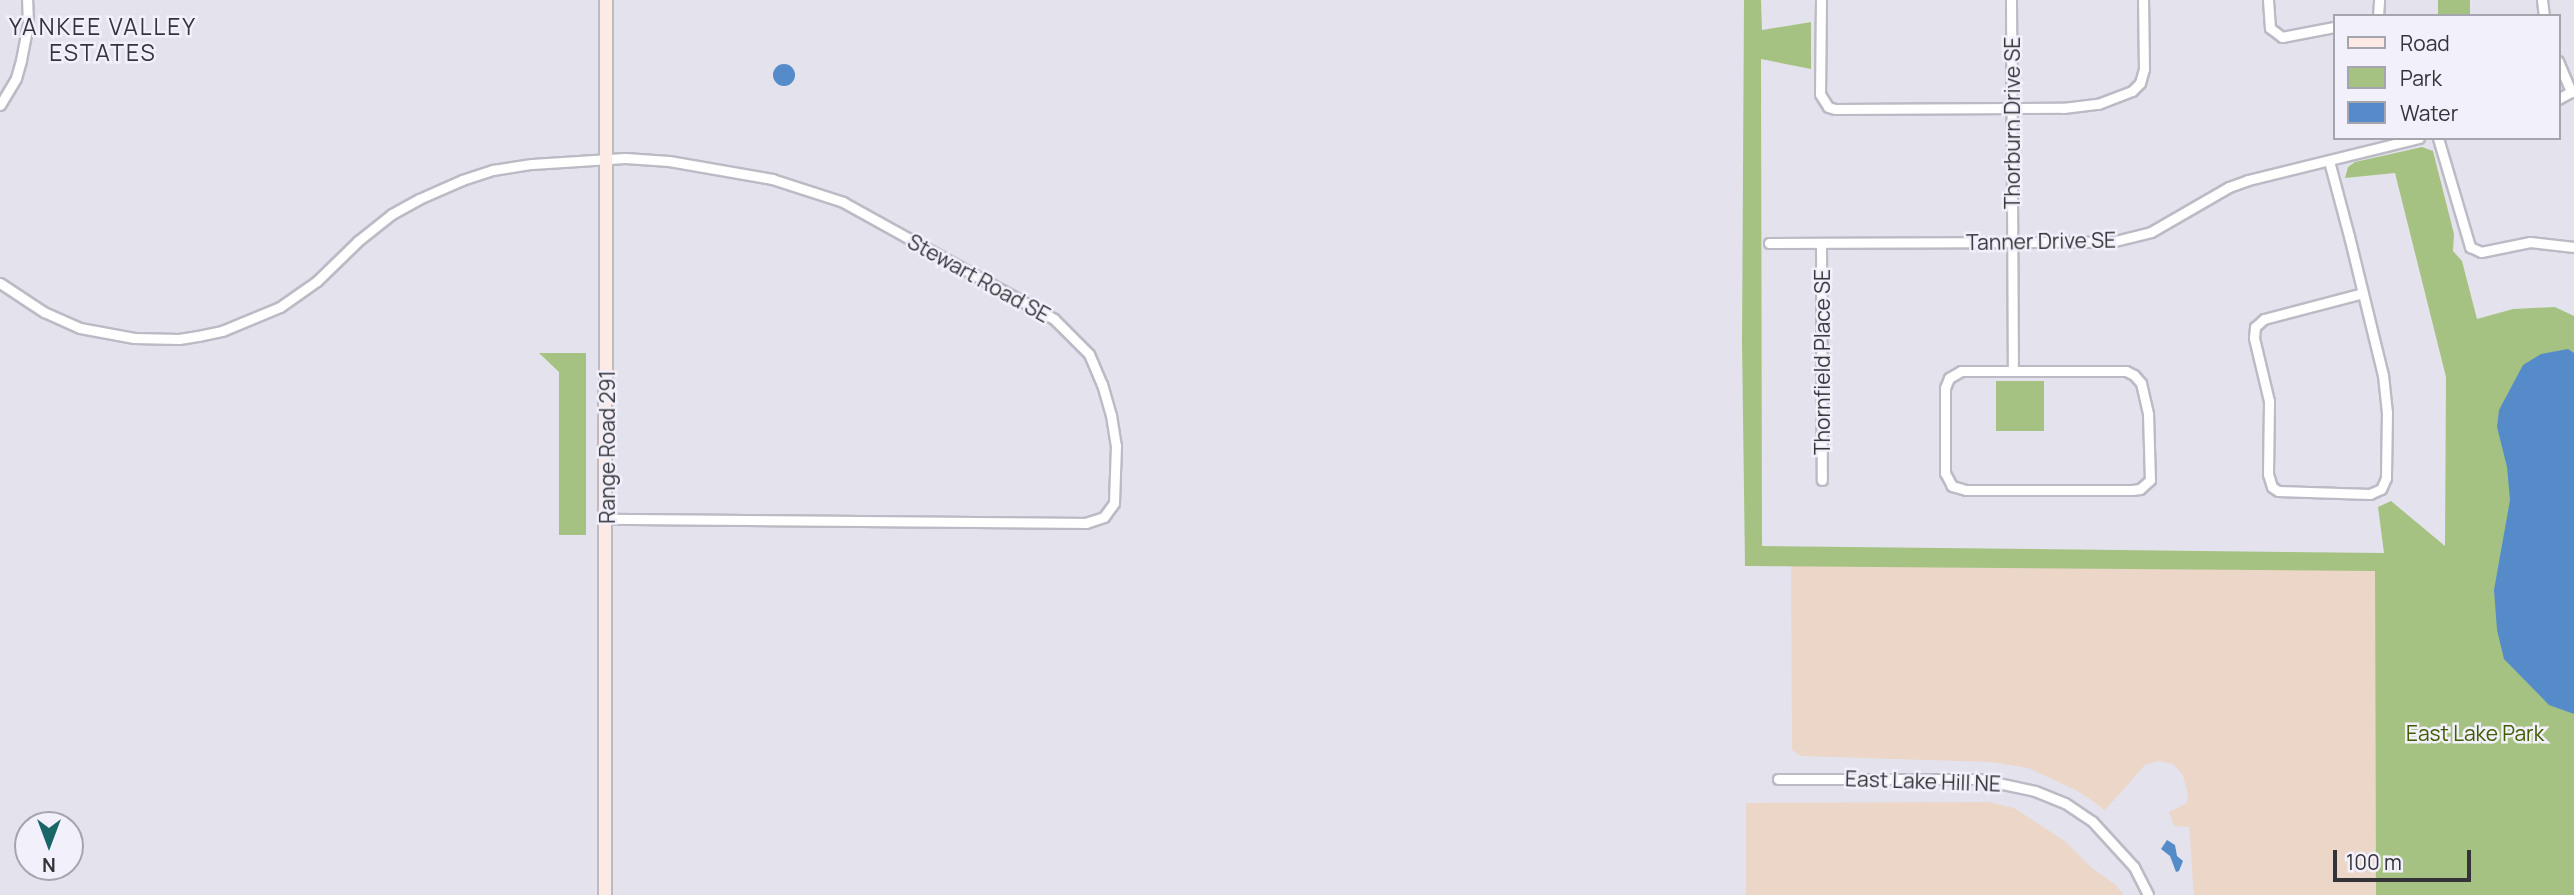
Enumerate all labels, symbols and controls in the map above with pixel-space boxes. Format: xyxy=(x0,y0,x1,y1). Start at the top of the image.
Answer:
district label: YANKEE VALLEY ESTATES xyxy=(11,12,195,66)
legend xyxy=(2332,14,2560,140)
text: Road xyxy=(2400,29,2450,57)
street label: Thorburn Drive SE xyxy=(1999,37,2025,209)
text: Park xyxy=(2400,64,2442,92)
text: Water xyxy=(2400,99,2458,127)
street label: Tanner Drive SE xyxy=(1966,227,2116,255)
street label: Stewart Road SE xyxy=(903,228,1055,328)
street label: Thornfield Place SE xyxy=(1809,269,1835,455)
street label: Range Road 291 xyxy=(594,370,620,524)
park label: East Lake Park xyxy=(2406,720,2544,746)
street label: East Lake Hill NE xyxy=(1845,766,2001,796)
north arrow xyxy=(14,811,84,881)
scale bar xyxy=(2336,836,2474,880)
text: 100 m xyxy=(2346,848,2402,876)
text: N xyxy=(42,852,56,878)

